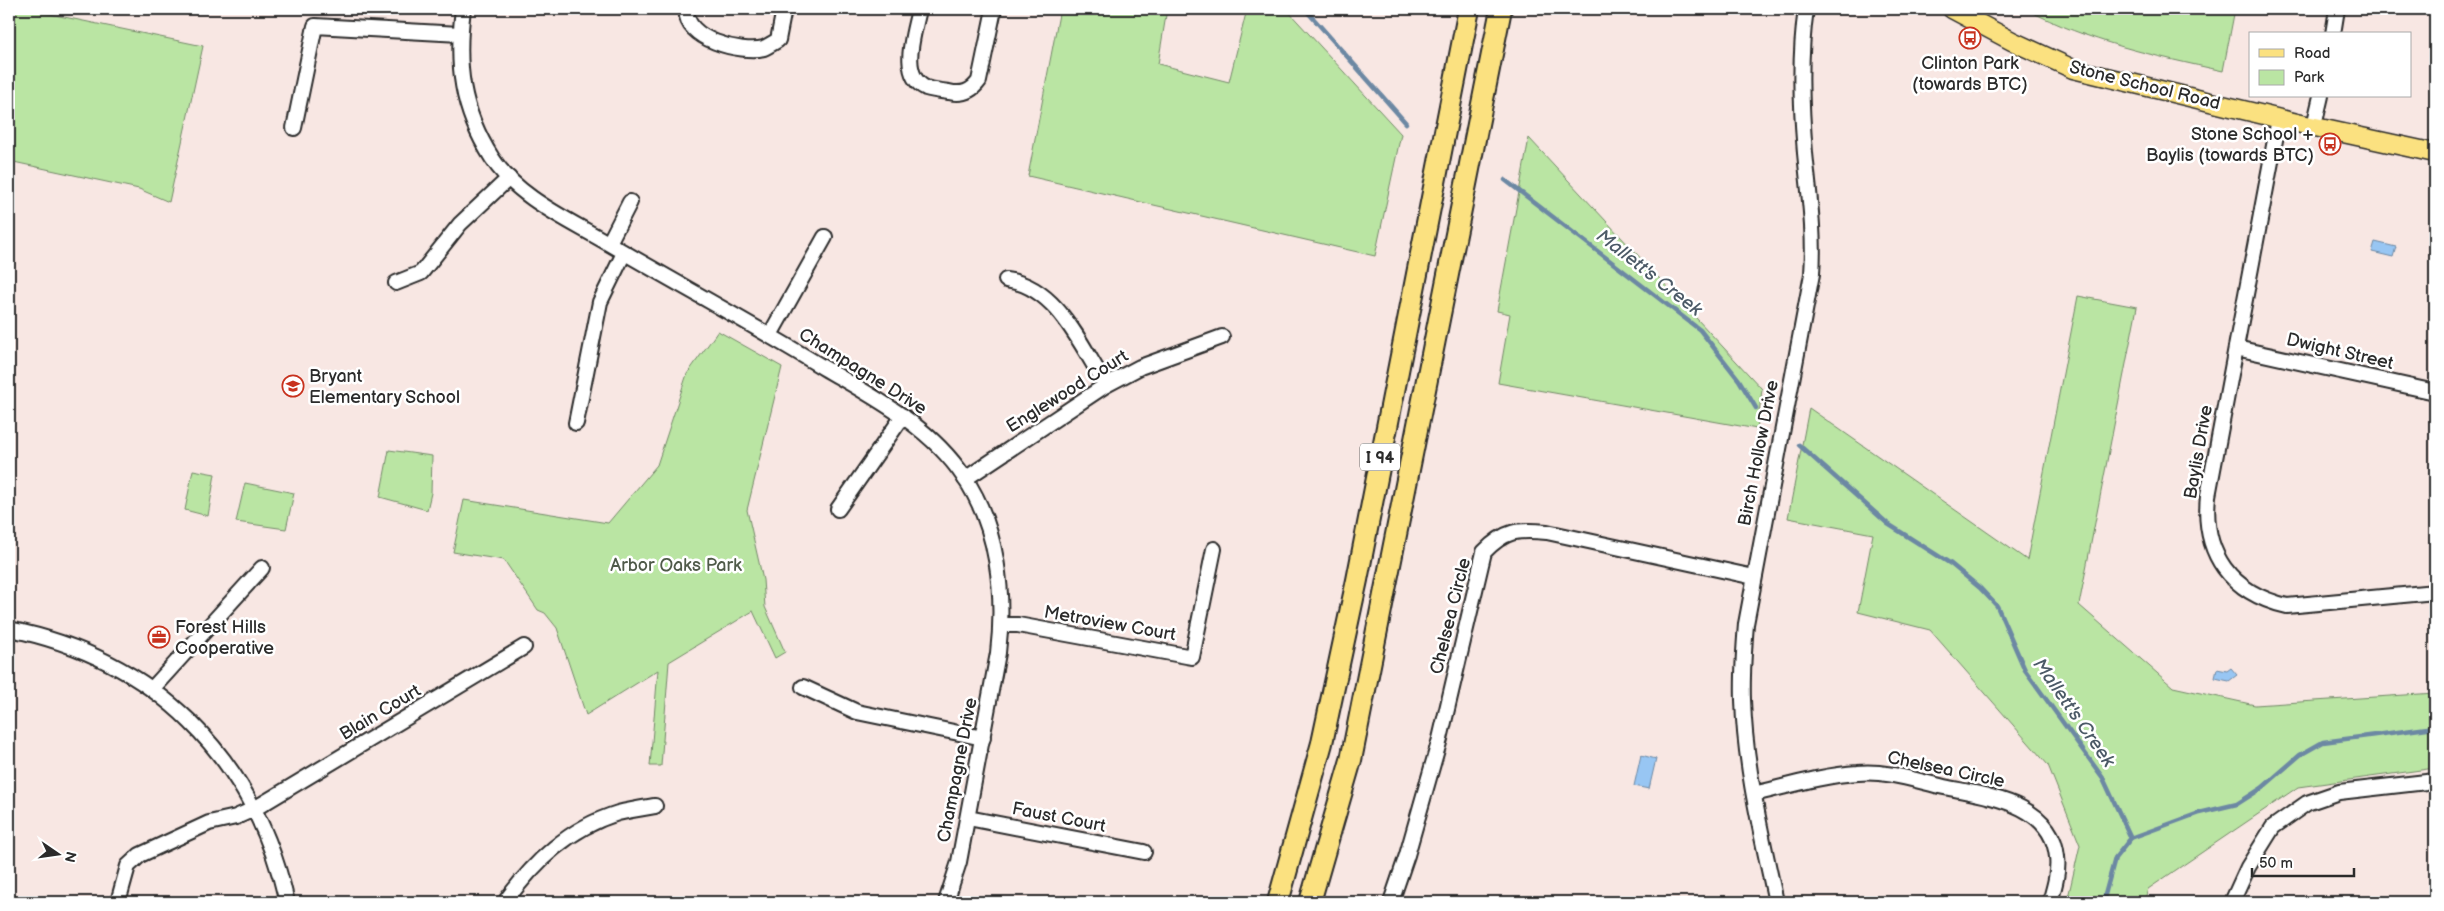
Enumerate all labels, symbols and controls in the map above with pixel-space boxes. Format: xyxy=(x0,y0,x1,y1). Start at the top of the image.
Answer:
bus stop icon: Clinton Park (towards BTC) xyxy=(1958,26,1982,50)
legend xyxy=(2249,32,2412,98)
text: Road xyxy=(2294,44,2330,63)
place label: Clinton Park (towards BTC) xyxy=(1912,53,2028,95)
street label: Stone School Road xyxy=(2067,57,2222,114)
text: Park xyxy=(2294,68,2325,87)
place label: Stone School + Baylis (towards BTC) xyxy=(2146,124,2314,166)
bus stop icon: Stone School + Baylis (towards BTC) xyxy=(2318,132,2342,156)
water label: Mallett's Creek xyxy=(1592,225,1707,322)
street label: Champagne Drive xyxy=(795,324,931,419)
street label: Dwight Street xyxy=(2284,329,2396,374)
street label: Englewood Court xyxy=(1002,345,1132,437)
place label: Bryant Elementary School xyxy=(309,366,460,408)
school or university icon: Bryant Elementary School xyxy=(281,374,305,398)
street label: Birch Hollow Drive xyxy=(1734,378,1783,528)
street label: Baylis Drive xyxy=(2180,403,2217,501)
road number: I 94 xyxy=(1360,444,1400,471)
park label: Arbor Oaks Park xyxy=(610,555,742,576)
street label: Chelsea Circle xyxy=(1426,555,1475,677)
street label: Metroview Court xyxy=(1042,602,1178,646)
place label: Forest Hills Cooperative xyxy=(175,617,274,659)
office icon: Forest Hills Cooperative xyxy=(147,625,171,649)
water label: Mallett's Creek xyxy=(2028,654,2120,772)
street label: Blain Court xyxy=(336,680,425,745)
street label: Champagne Drive xyxy=(933,696,982,844)
street label: Chelsea Circle xyxy=(1885,747,2007,792)
street label: Faust Court xyxy=(1010,798,1108,837)
north arrow xyxy=(32,828,82,878)
scale bar xyxy=(2252,846,2354,878)
text: N xyxy=(61,850,80,864)
text: 50 m xyxy=(2259,854,2293,873)

